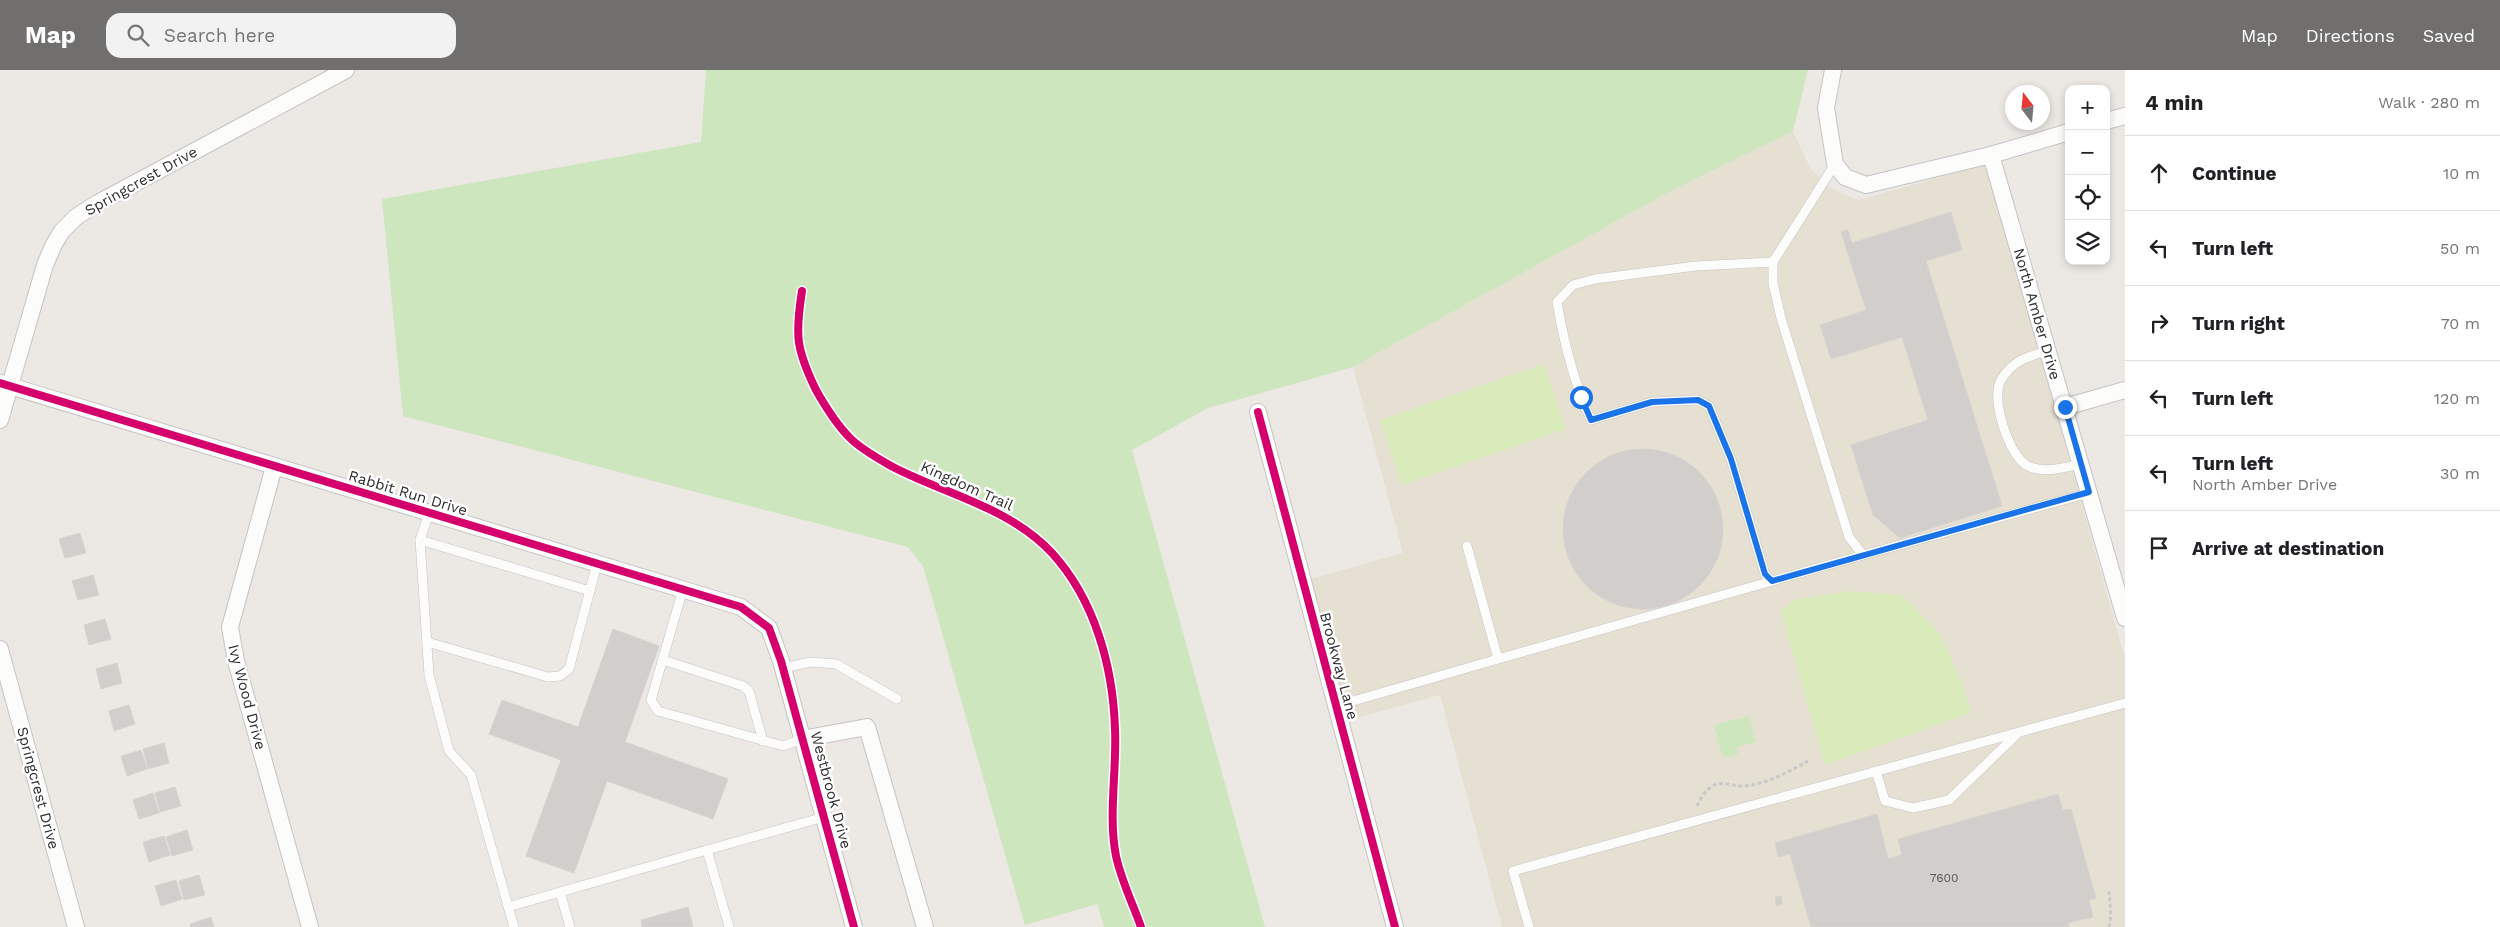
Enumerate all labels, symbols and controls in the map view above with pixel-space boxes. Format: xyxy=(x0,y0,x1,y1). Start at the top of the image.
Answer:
search box xyxy=(106,13,456,58)
text: Map xyxy=(25,21,76,49)
icon: search xyxy=(124,21,152,49)
text: Search here xyxy=(164,24,275,47)
text: Map xyxy=(2241,25,2278,46)
text: Directions xyxy=(2306,25,2395,46)
text: Saved xyxy=(2423,25,2475,46)
north arrow xyxy=(2005,85,2050,130)
map controls xyxy=(2065,85,2110,265)
button: + xyxy=(2065,85,2110,130)
text: 4 min xyxy=(2145,90,2203,115)
text: Walk · 280 m xyxy=(2378,93,2480,112)
button: − xyxy=(2065,130,2110,175)
street label: Springcrest Drive xyxy=(82,143,200,219)
icon: ahead xyxy=(2145,159,2173,187)
text: Continue xyxy=(2192,162,2276,185)
text: 10 m xyxy=(2443,164,2480,183)
button: locate xyxy=(2065,175,2110,220)
button: layers xyxy=(2065,220,2110,265)
icon: left xyxy=(2145,234,2173,262)
text: Turn left xyxy=(2192,237,2273,260)
text: 50 m xyxy=(2440,239,2480,258)
street label: North Amber Drive xyxy=(2010,246,2064,382)
icon: right xyxy=(2145,309,2173,337)
text: Turn right xyxy=(2192,312,2285,335)
text: 70 m xyxy=(2441,314,2480,333)
icon: left xyxy=(2145,384,2173,412)
route start xyxy=(1570,386,1593,409)
text: Turn left xyxy=(2192,387,2273,410)
text: 120 m xyxy=(2434,389,2480,408)
route end xyxy=(2054,396,2077,419)
text: Turn left xyxy=(2192,452,2273,475)
street label: Kingdom Trail xyxy=(918,458,1016,515)
icon: left xyxy=(2145,459,2173,487)
text: 30 m xyxy=(2440,464,2480,483)
street label: Rabbit Run Drive xyxy=(346,466,470,520)
text: North Amber Drive xyxy=(2192,475,2337,494)
icon: arrive xyxy=(2145,534,2173,562)
text: Arrive at destination xyxy=(2192,537,2384,560)
street label: Brookway Lane xyxy=(1316,610,1362,722)
street label: Ivy Wood Drive xyxy=(224,642,270,752)
street label: Springcrest Drive xyxy=(13,725,63,851)
street label: Westbrook Drive xyxy=(807,729,855,851)
house number: 7600 xyxy=(1930,871,1958,885)

